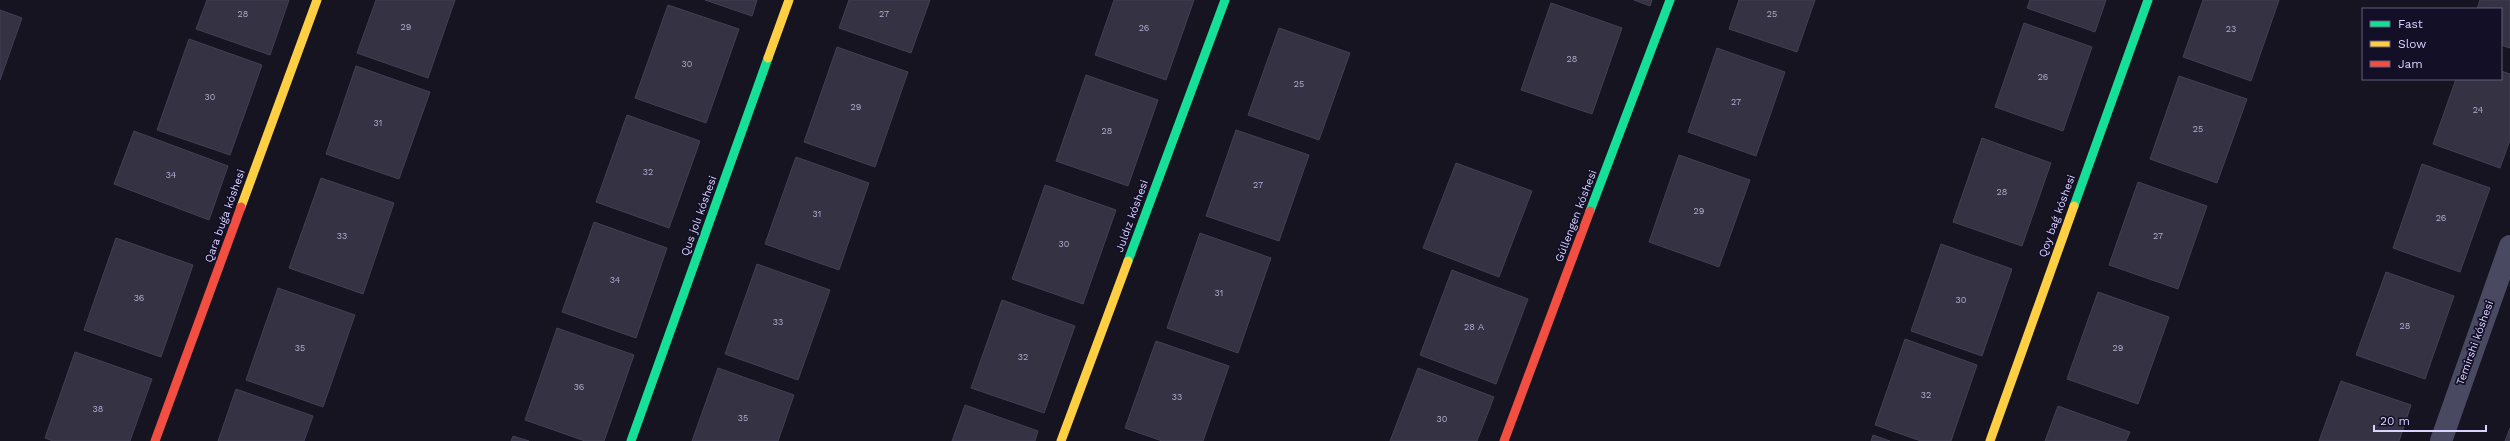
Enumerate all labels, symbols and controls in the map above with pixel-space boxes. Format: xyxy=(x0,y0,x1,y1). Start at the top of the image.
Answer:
legend xyxy=(2362,8,2502,80)
house number: 28 xyxy=(238,9,248,19)
house number: 27 xyxy=(879,9,889,19)
house number: 25 xyxy=(1767,9,1777,19)
text: Fast xyxy=(2398,17,2423,31)
house number: 29 xyxy=(401,22,411,32)
house number: 26 xyxy=(1139,23,1149,33)
house number: 23 xyxy=(2226,24,2236,34)
text: Slow xyxy=(2398,37,2426,51)
house number: 28 xyxy=(1567,54,1577,64)
text: Jam xyxy=(2398,57,2423,71)
house number: 30 xyxy=(682,59,693,69)
house number: 26 xyxy=(2038,72,2048,82)
house number: 25 xyxy=(1294,79,1304,89)
house number: 30 xyxy=(205,92,216,102)
house number: 27 xyxy=(1731,97,1741,107)
house number: 29 xyxy=(851,102,861,112)
house number: 24 xyxy=(2473,105,2484,115)
house number: 31 xyxy=(374,118,382,128)
house number: 25 xyxy=(2193,124,2203,134)
house number: 28 xyxy=(1102,126,1112,136)
house number: 32 xyxy=(643,167,653,177)
street label: Qara buǵa kóshesi xyxy=(202,168,248,264)
street label: Gúllengen kóshesi xyxy=(1552,168,1600,264)
house number: 34 xyxy=(166,170,177,180)
street label: Qoy baǵ kóshesi xyxy=(2036,173,2078,259)
street label: Qus jolı kóshesi xyxy=(678,174,720,258)
street label: Juldız kóshesi xyxy=(1113,178,1151,254)
house number: 27 xyxy=(1253,180,1263,190)
house number: 28 xyxy=(1997,187,2007,197)
house number: 29 xyxy=(1694,206,1704,216)
house number: 31 xyxy=(813,209,821,219)
house number: 26 xyxy=(2436,213,2446,223)
house number: 33 xyxy=(337,231,347,241)
house number: 27 xyxy=(2153,231,2163,241)
house number: 30 xyxy=(1059,239,1070,249)
house number: 34 xyxy=(610,275,621,285)
house number: 31 xyxy=(1215,288,1223,298)
house number: 36 xyxy=(134,293,144,303)
house number: 30 xyxy=(1956,295,1967,305)
street label: Temirshi kóshesi xyxy=(2454,299,2496,387)
house number: 33 xyxy=(773,317,783,327)
house number: 28 xyxy=(2400,321,2410,331)
house number: 28 А xyxy=(1464,322,1484,332)
house number: 35 xyxy=(295,343,305,353)
house number: 29 xyxy=(2113,343,2123,353)
house number: 32 xyxy=(1018,352,1028,362)
house number: 36 xyxy=(574,382,584,392)
house number: 32 xyxy=(1921,390,1931,400)
house number: 33 xyxy=(1172,392,1182,402)
house number: 38 xyxy=(93,404,103,414)
scale bar xyxy=(2374,407,2486,433)
house number: 35 xyxy=(738,413,748,423)
house number: 30 xyxy=(1437,414,1448,424)
text: 20 m xyxy=(2380,414,2410,428)

